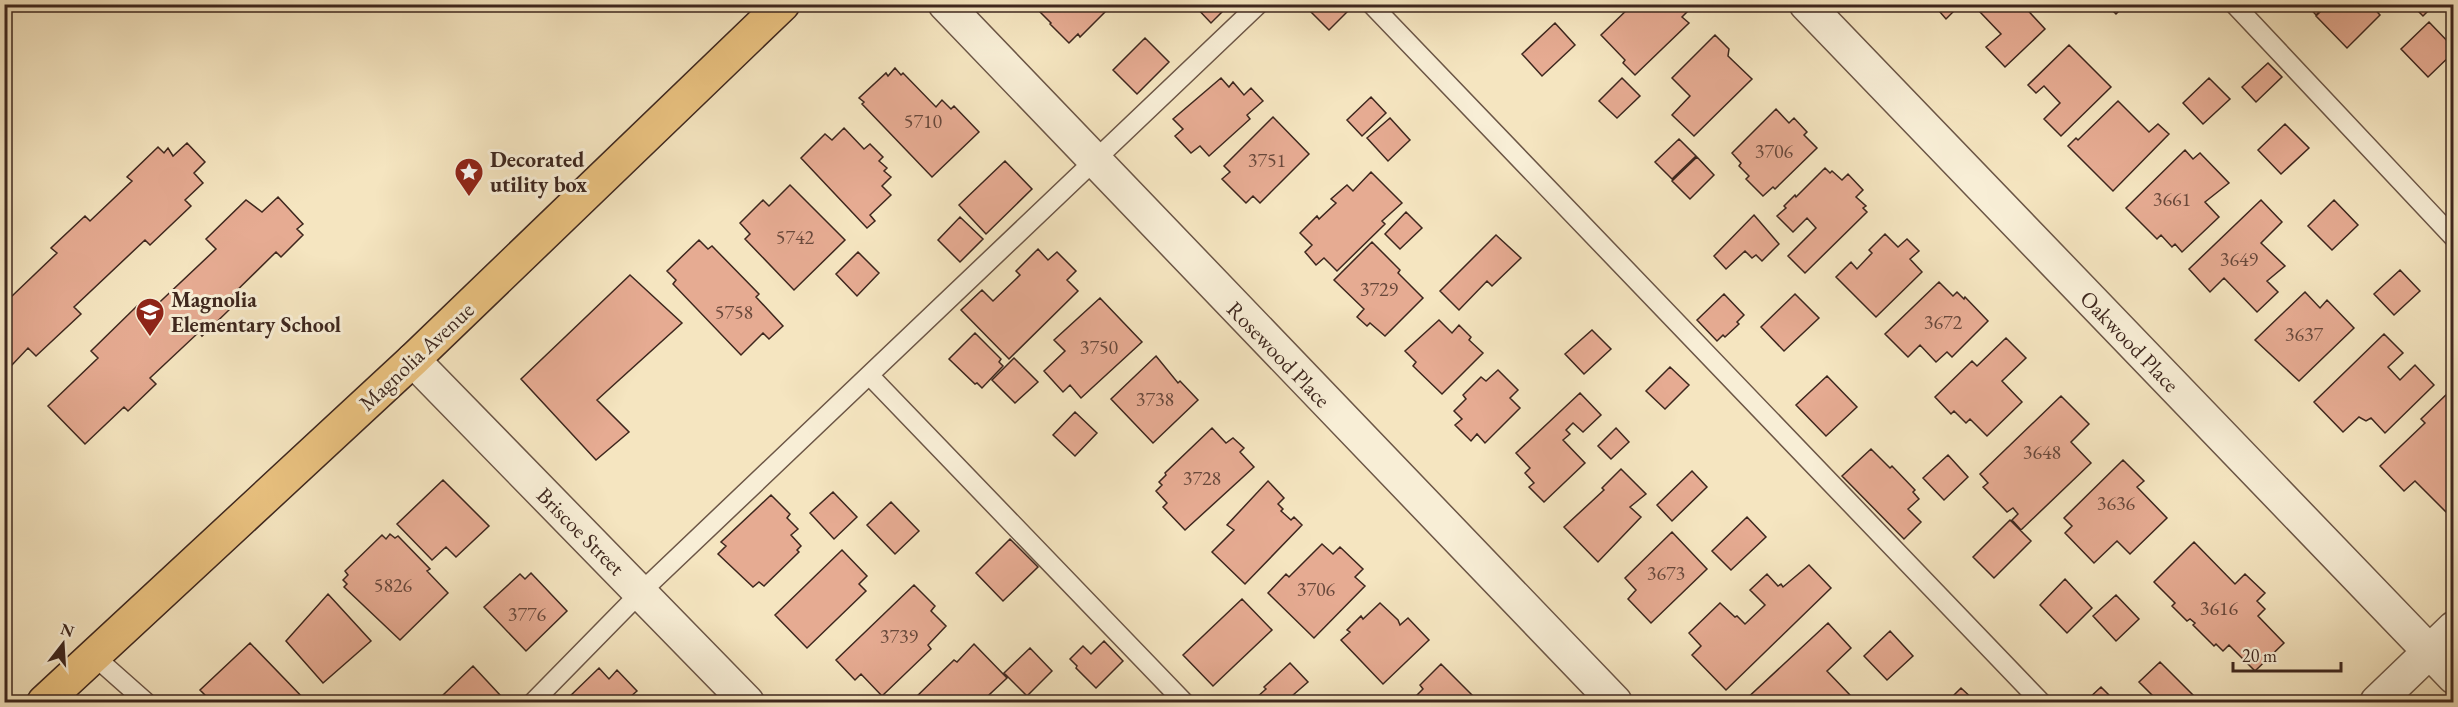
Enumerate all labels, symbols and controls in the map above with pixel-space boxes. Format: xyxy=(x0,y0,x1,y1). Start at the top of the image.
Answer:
house number: 5710 xyxy=(904,108,943,134)
house number: 3706 xyxy=(1755,138,1794,164)
place label: Decorated utility box xyxy=(490,145,587,199)
house number: 3751 xyxy=(1248,147,1286,173)
place icon: Decorated utility box xyxy=(453,156,485,198)
house number: 3661 xyxy=(2153,186,2191,212)
house number: 5742 xyxy=(776,224,815,250)
house number: 3649 xyxy=(2220,246,2259,272)
house number: 3729 xyxy=(1360,276,1399,302)
street label: Oakwood Place xyxy=(2074,284,2186,399)
place label: Magnolia Elementary School xyxy=(171,285,341,339)
street label: Magnolia Avenue xyxy=(353,295,480,417)
street label: Rosewood Place xyxy=(1220,295,1337,414)
school or university icon: Magnolia Elementary School xyxy=(134,296,166,338)
house number: 5758 xyxy=(715,299,753,325)
house number: 3672 xyxy=(1924,309,1963,335)
house number: 3637 xyxy=(2285,321,2324,347)
house number: 3750 xyxy=(1080,334,1119,360)
house number: 3738 xyxy=(1136,386,1174,412)
house number: 3648 xyxy=(2023,439,2061,465)
house number: 3728 xyxy=(1183,465,1221,491)
street label: Briscoe Street xyxy=(530,481,631,582)
house number: 3636 xyxy=(2097,490,2136,516)
house number: 3673 xyxy=(1647,560,1685,586)
house number: 5826 xyxy=(374,572,413,598)
house number: 3706 xyxy=(1297,576,1336,602)
house number: 3616 xyxy=(2200,595,2239,621)
house number: 3776 xyxy=(508,601,547,627)
north arrow xyxy=(33,614,93,674)
text: N xyxy=(58,618,77,642)
house number: 3739 xyxy=(880,623,919,649)
scale bar xyxy=(2233,635,2341,673)
text: 20 m xyxy=(2242,644,2277,667)

